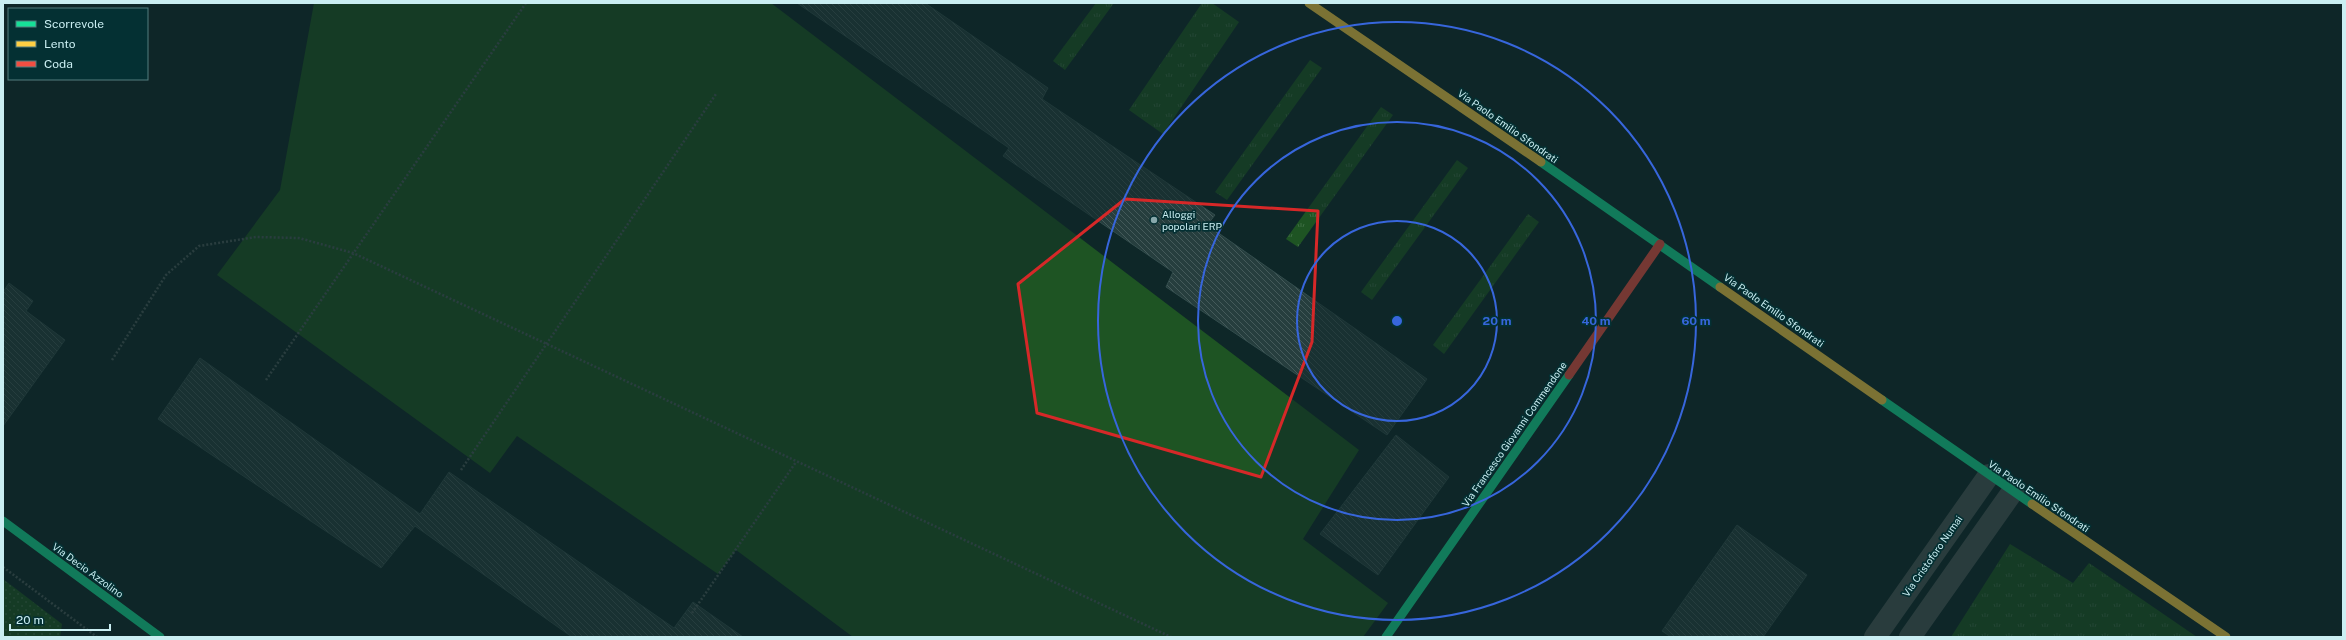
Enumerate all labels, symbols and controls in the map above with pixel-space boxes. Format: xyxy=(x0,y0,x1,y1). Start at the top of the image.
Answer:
legend xyxy=(8,8,148,80)
text: Scorrevole xyxy=(44,17,104,31)
text: Lento xyxy=(44,37,76,51)
text: Coda xyxy=(44,57,73,71)
street label: Via Paolo Emilio Sfondrati xyxy=(1456,87,1560,165)
place label: Alloggi popolari ERP xyxy=(1162,208,1223,232)
marker: Alloggi popolari ERP xyxy=(1149,215,1159,225)
street label: Via Paolo Emilio Sfondrati xyxy=(1722,271,1826,349)
centre of rings xyxy=(1390,314,1404,328)
text: 20 m xyxy=(1483,314,1512,328)
text: 40 m xyxy=(1581,314,1611,328)
text: 60 m xyxy=(1681,314,1711,328)
street label: Via Francesco Giovanni Commendone xyxy=(1459,359,1569,509)
street label: Via Paolo Emilio Sfondrati xyxy=(1986,458,2092,534)
street label: Via Cristoforo Numai xyxy=(1900,513,1964,599)
street label: Via Decio Azzolino xyxy=(50,540,126,600)
scale bar xyxy=(10,606,110,632)
text: 20 m xyxy=(16,613,44,627)

